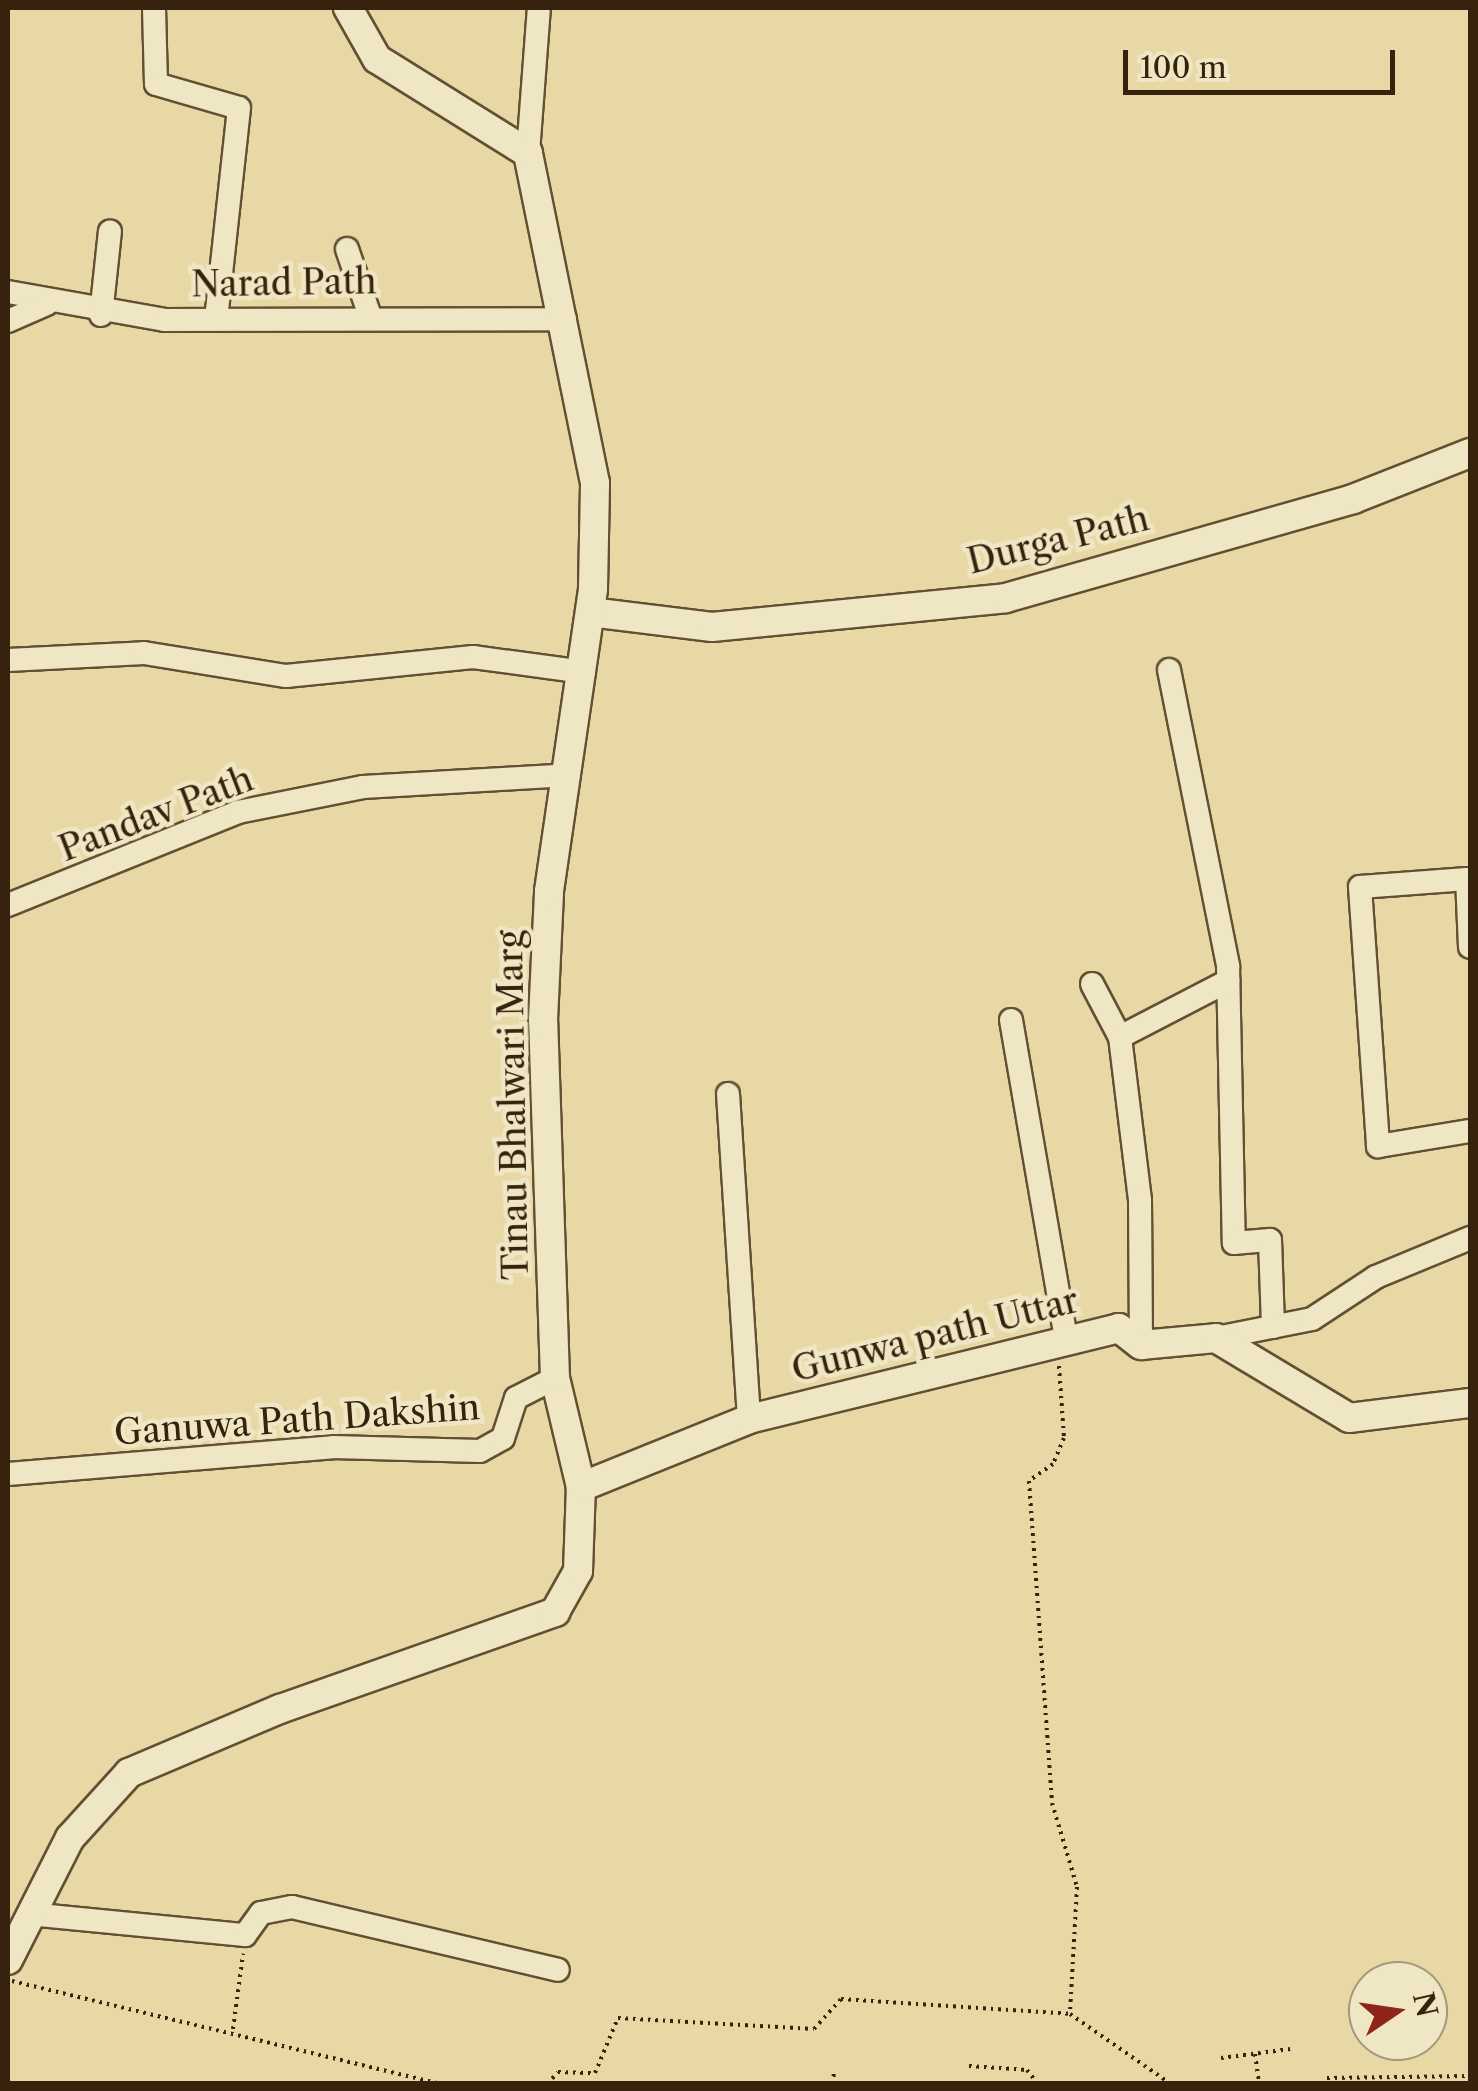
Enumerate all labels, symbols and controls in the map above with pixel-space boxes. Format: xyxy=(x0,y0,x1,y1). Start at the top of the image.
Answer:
scale bar xyxy=(1128,30,1400,92)
text: 100 m xyxy=(1140,49,1227,86)
street label: Narad Path xyxy=(191,260,377,306)
street label: Durga Path xyxy=(963,497,1153,583)
street label: Pandav Path xyxy=(53,758,259,870)
street label: Tinau Bhalwari Marg xyxy=(489,930,537,1280)
street label: Gunwa path Uttar xyxy=(787,1279,1083,1391)
street label: Ganuwa Path Dakshin xyxy=(113,1386,481,1454)
north arrow xyxy=(1348,1961,1448,2061)
text: N xyxy=(1406,1989,1445,2020)

